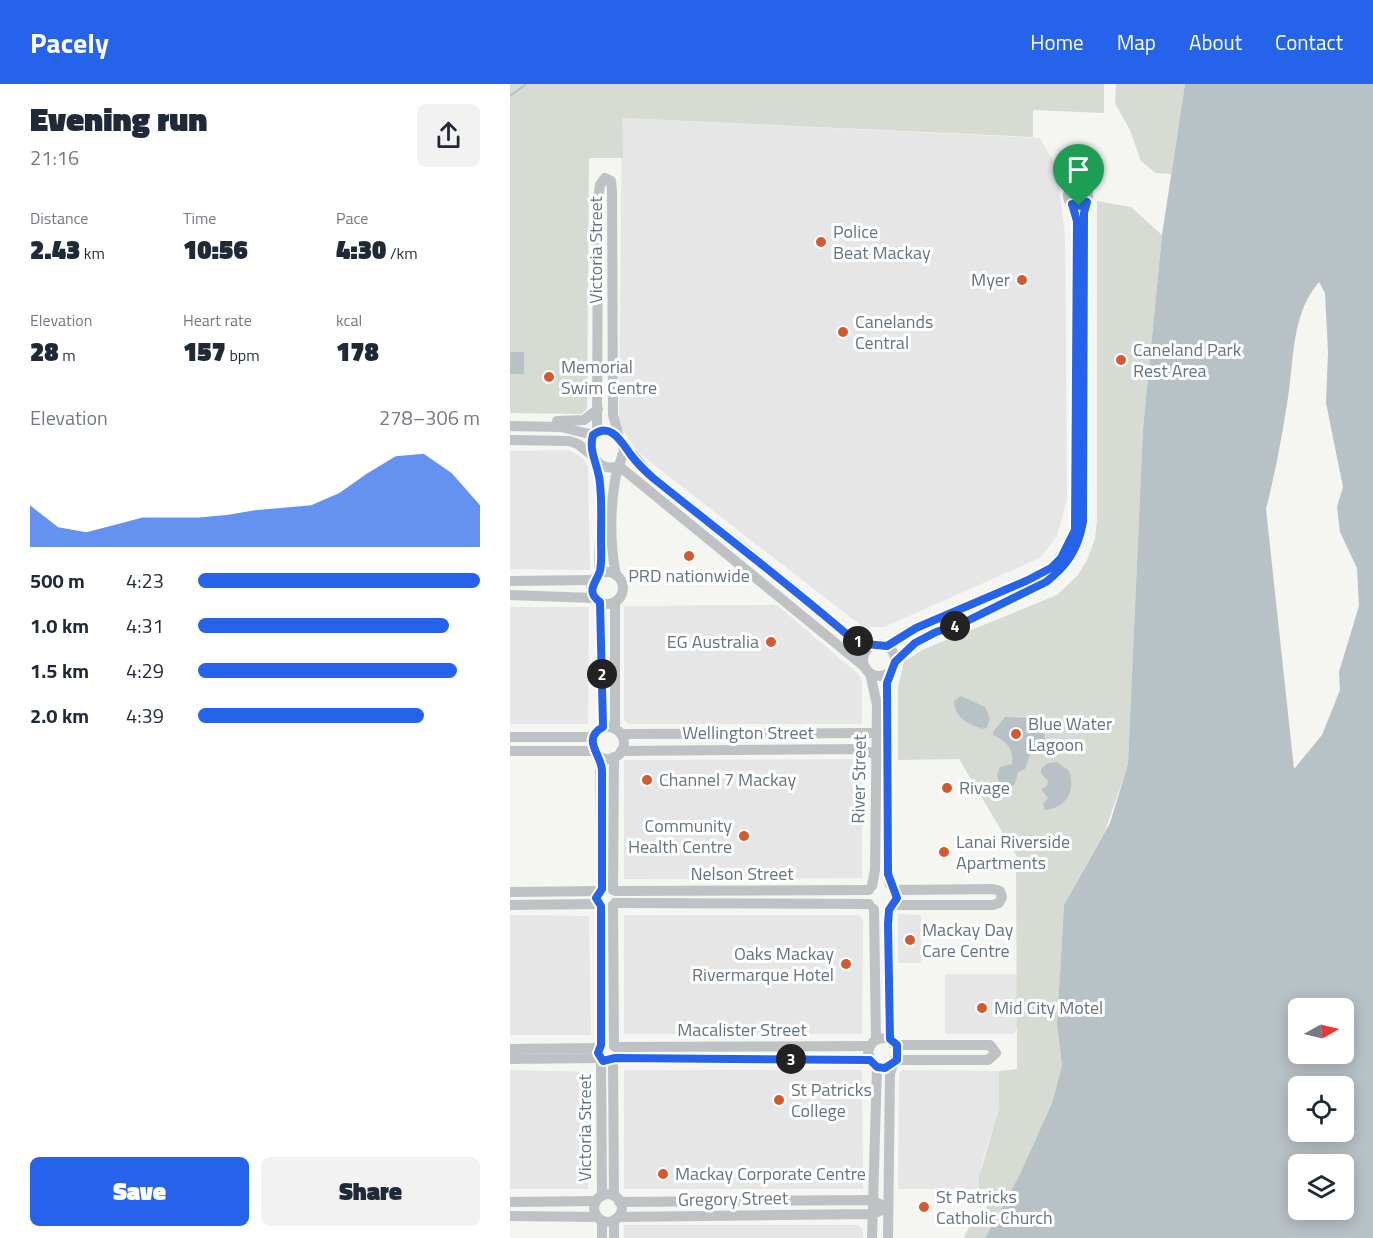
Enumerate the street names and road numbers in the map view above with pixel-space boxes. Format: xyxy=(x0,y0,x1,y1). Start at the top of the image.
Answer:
street label: Victoria Street xyxy=(582,195,609,304)
street label: Wellington Street xyxy=(682,719,815,746)
street label: River Street xyxy=(844,733,873,824)
street label: Nelson Street xyxy=(690,860,794,887)
street label: Macalister Street xyxy=(677,1016,807,1043)
street label: Victoria Street xyxy=(571,1073,598,1182)
street label: Gregory Street xyxy=(678,1184,789,1213)

